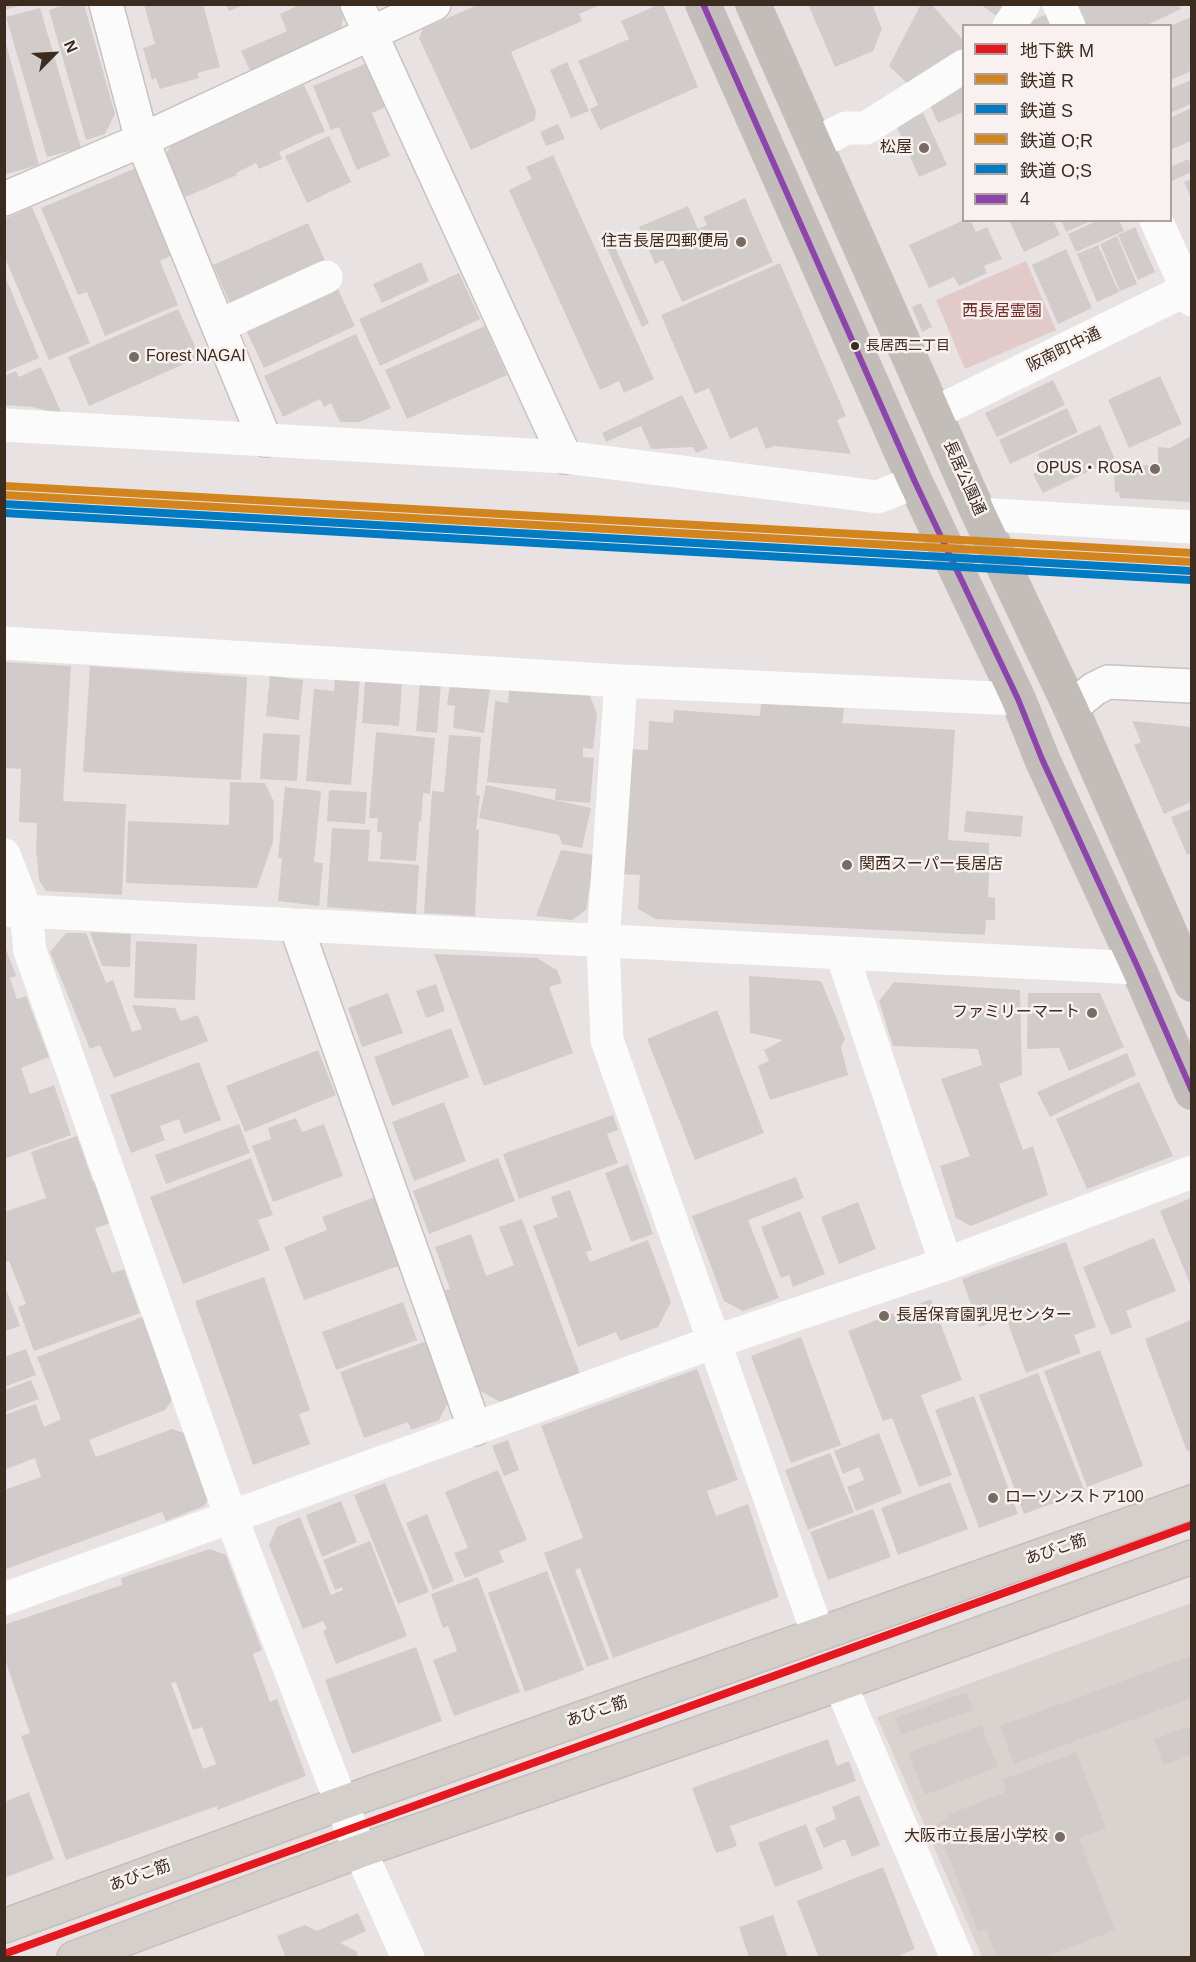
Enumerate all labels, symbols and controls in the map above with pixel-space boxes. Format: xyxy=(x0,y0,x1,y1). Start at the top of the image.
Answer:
north arrow xyxy=(24,24,84,84)
legend xyxy=(962,24,1172,222)
text: N xyxy=(61,38,81,55)
text: 地下鉄 M xyxy=(1020,41,1094,61)
text: 鉄道 R xyxy=(1020,71,1074,91)
text: 鉄道 S xyxy=(1020,101,1073,121)
text: 鉄道 O;R xyxy=(1020,131,1093,151)
place label: 松屋 xyxy=(880,138,912,158)
marker: 松屋 xyxy=(917,141,931,155)
text: 鉄道 O;S xyxy=(1020,161,1092,181)
text: 4 xyxy=(1020,189,1030,209)
place label: 住吉長居四郵便局 xyxy=(601,232,729,252)
marker: 住吉長居四郵便局 xyxy=(734,235,748,249)
park label: 西長居霊園 xyxy=(962,302,1042,322)
street label: 阪南町中通 xyxy=(1024,324,1104,376)
place label: 長居西二丁目 xyxy=(866,338,950,354)
marker: 長居西二丁目 xyxy=(849,340,861,352)
place label: Forest NAGAI xyxy=(146,347,246,367)
marker: Forest NAGAI xyxy=(127,350,141,364)
street label: 長居公園通 xyxy=(939,438,989,518)
place label: OPUS・ROSA xyxy=(1036,459,1143,479)
marker: OPUS・ROSA xyxy=(1148,462,1162,476)
place label: 関西スーパー長居店 xyxy=(859,855,1003,875)
marker: 関西スーパー長居店 xyxy=(840,858,854,872)
place label: ファミリーマート xyxy=(952,1003,1080,1023)
marker: ファミリーマート xyxy=(1085,1006,1099,1020)
place label: 長居保育園乳児センター xyxy=(896,1306,1072,1326)
marker: 長居保育園乳児センター xyxy=(877,1309,891,1323)
place label: ローソンストア100 xyxy=(1005,1488,1144,1508)
marker: ローソンストア100 xyxy=(986,1491,1000,1505)
street label: あびこ筋 xyxy=(1023,1531,1089,1569)
street label: あびこ筋 xyxy=(564,1693,630,1731)
place label: 大阪市立長居小学校 xyxy=(904,1827,1048,1847)
marker: 大阪市立長居小学校 xyxy=(1053,1830,1067,1844)
street label: あびこ筋 xyxy=(107,1856,173,1896)

